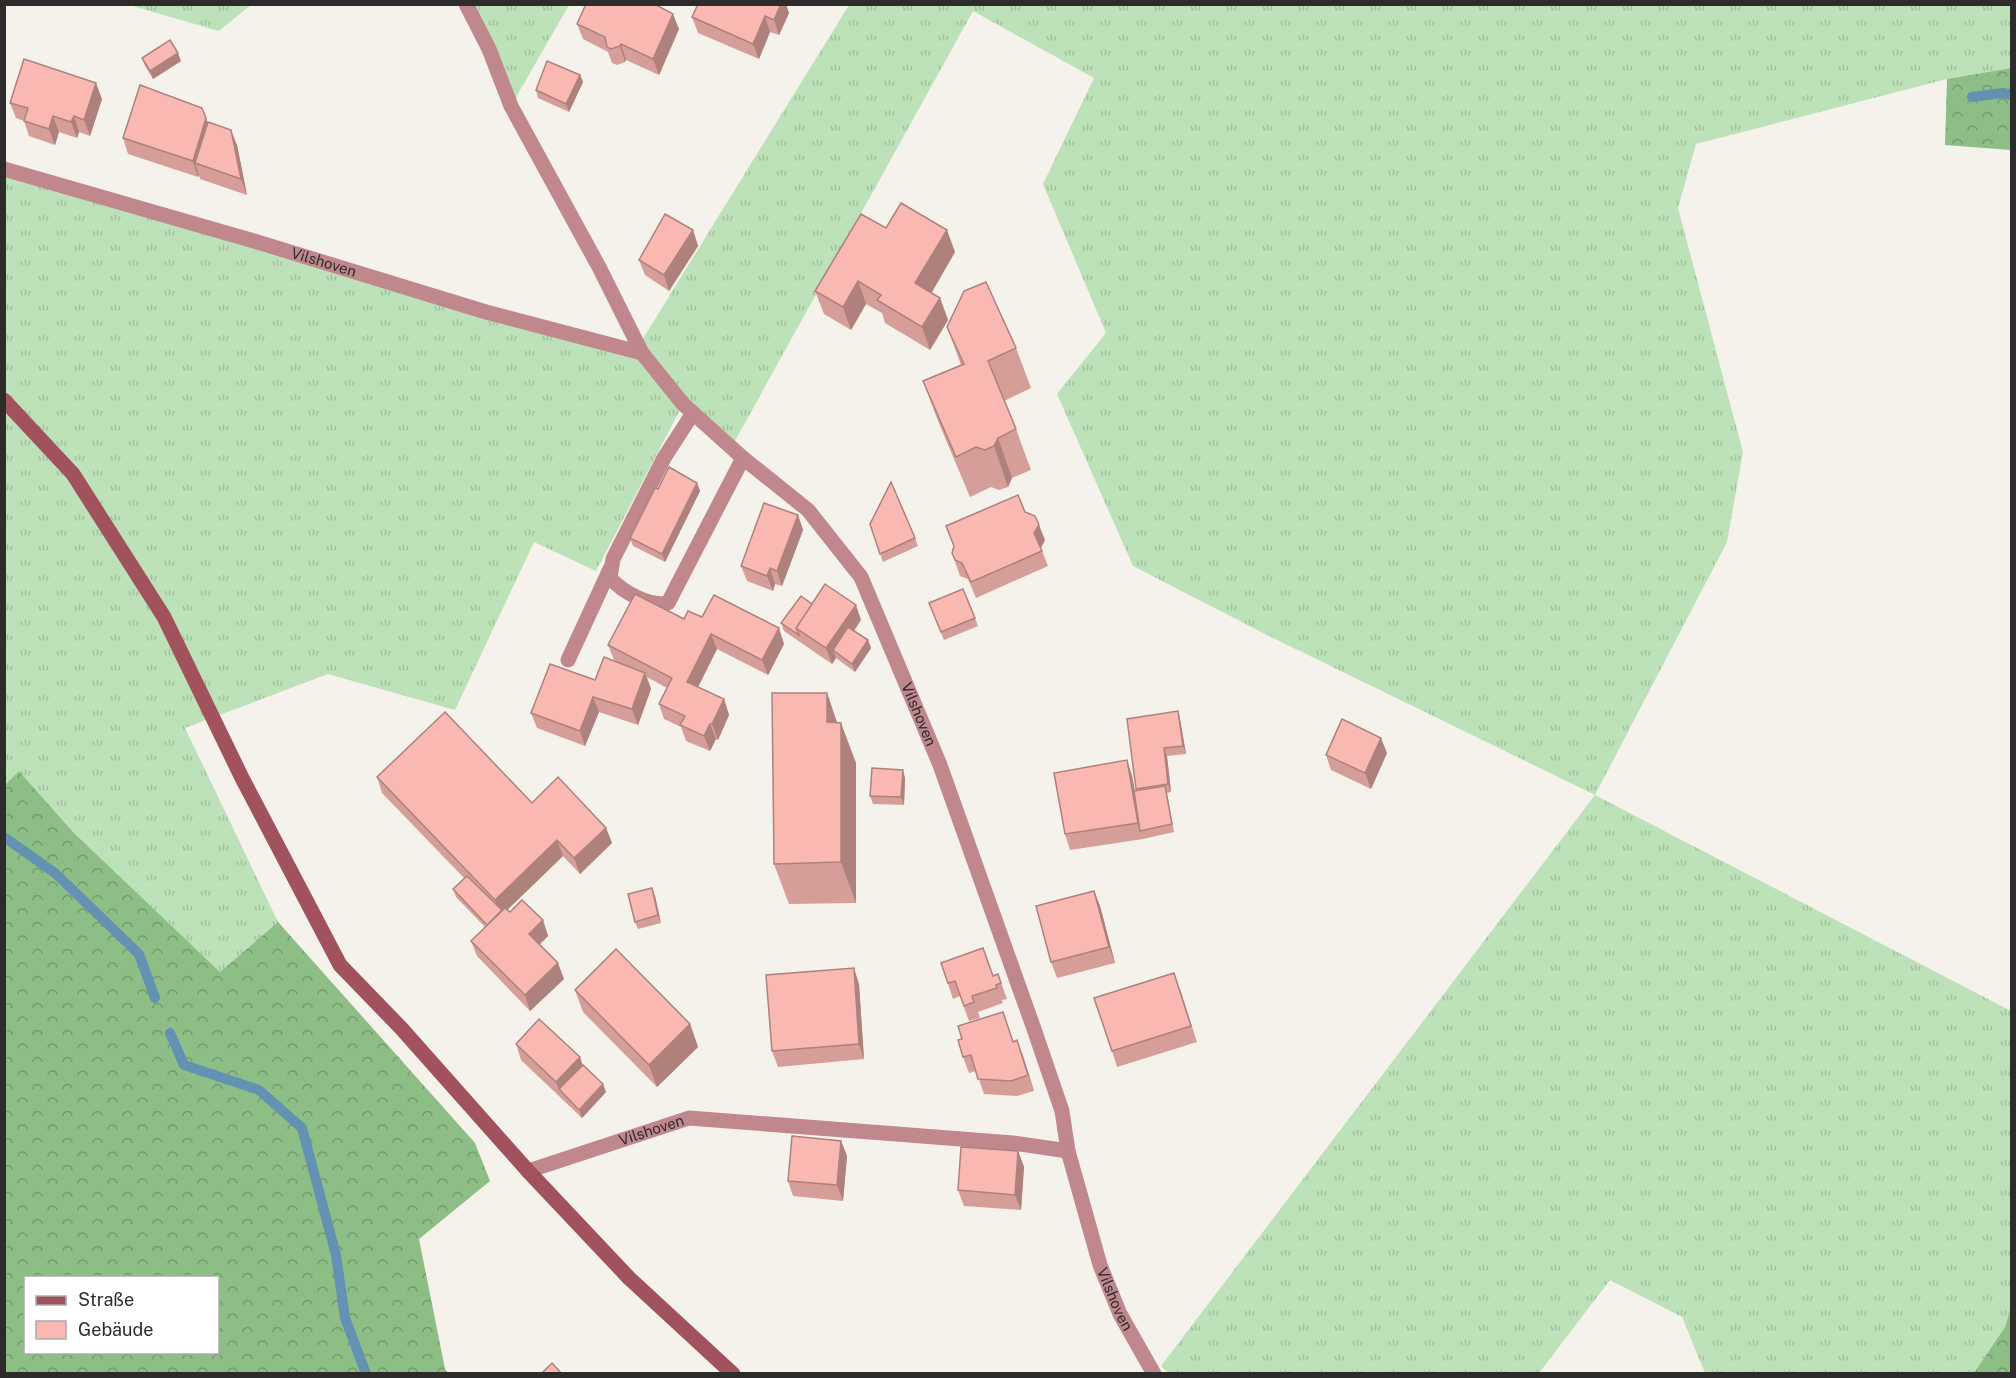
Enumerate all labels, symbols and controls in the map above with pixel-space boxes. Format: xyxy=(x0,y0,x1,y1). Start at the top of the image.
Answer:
street label: Vilshoven xyxy=(289,244,359,280)
street label: Vilshoven xyxy=(898,680,940,748)
street label: Vilshoven xyxy=(617,1111,686,1148)
street label: Vilshoven xyxy=(1094,1265,1137,1334)
legend xyxy=(24,1276,219,1354)
text: Straße xyxy=(78,1289,134,1310)
text: Gebäude xyxy=(78,1319,153,1340)

